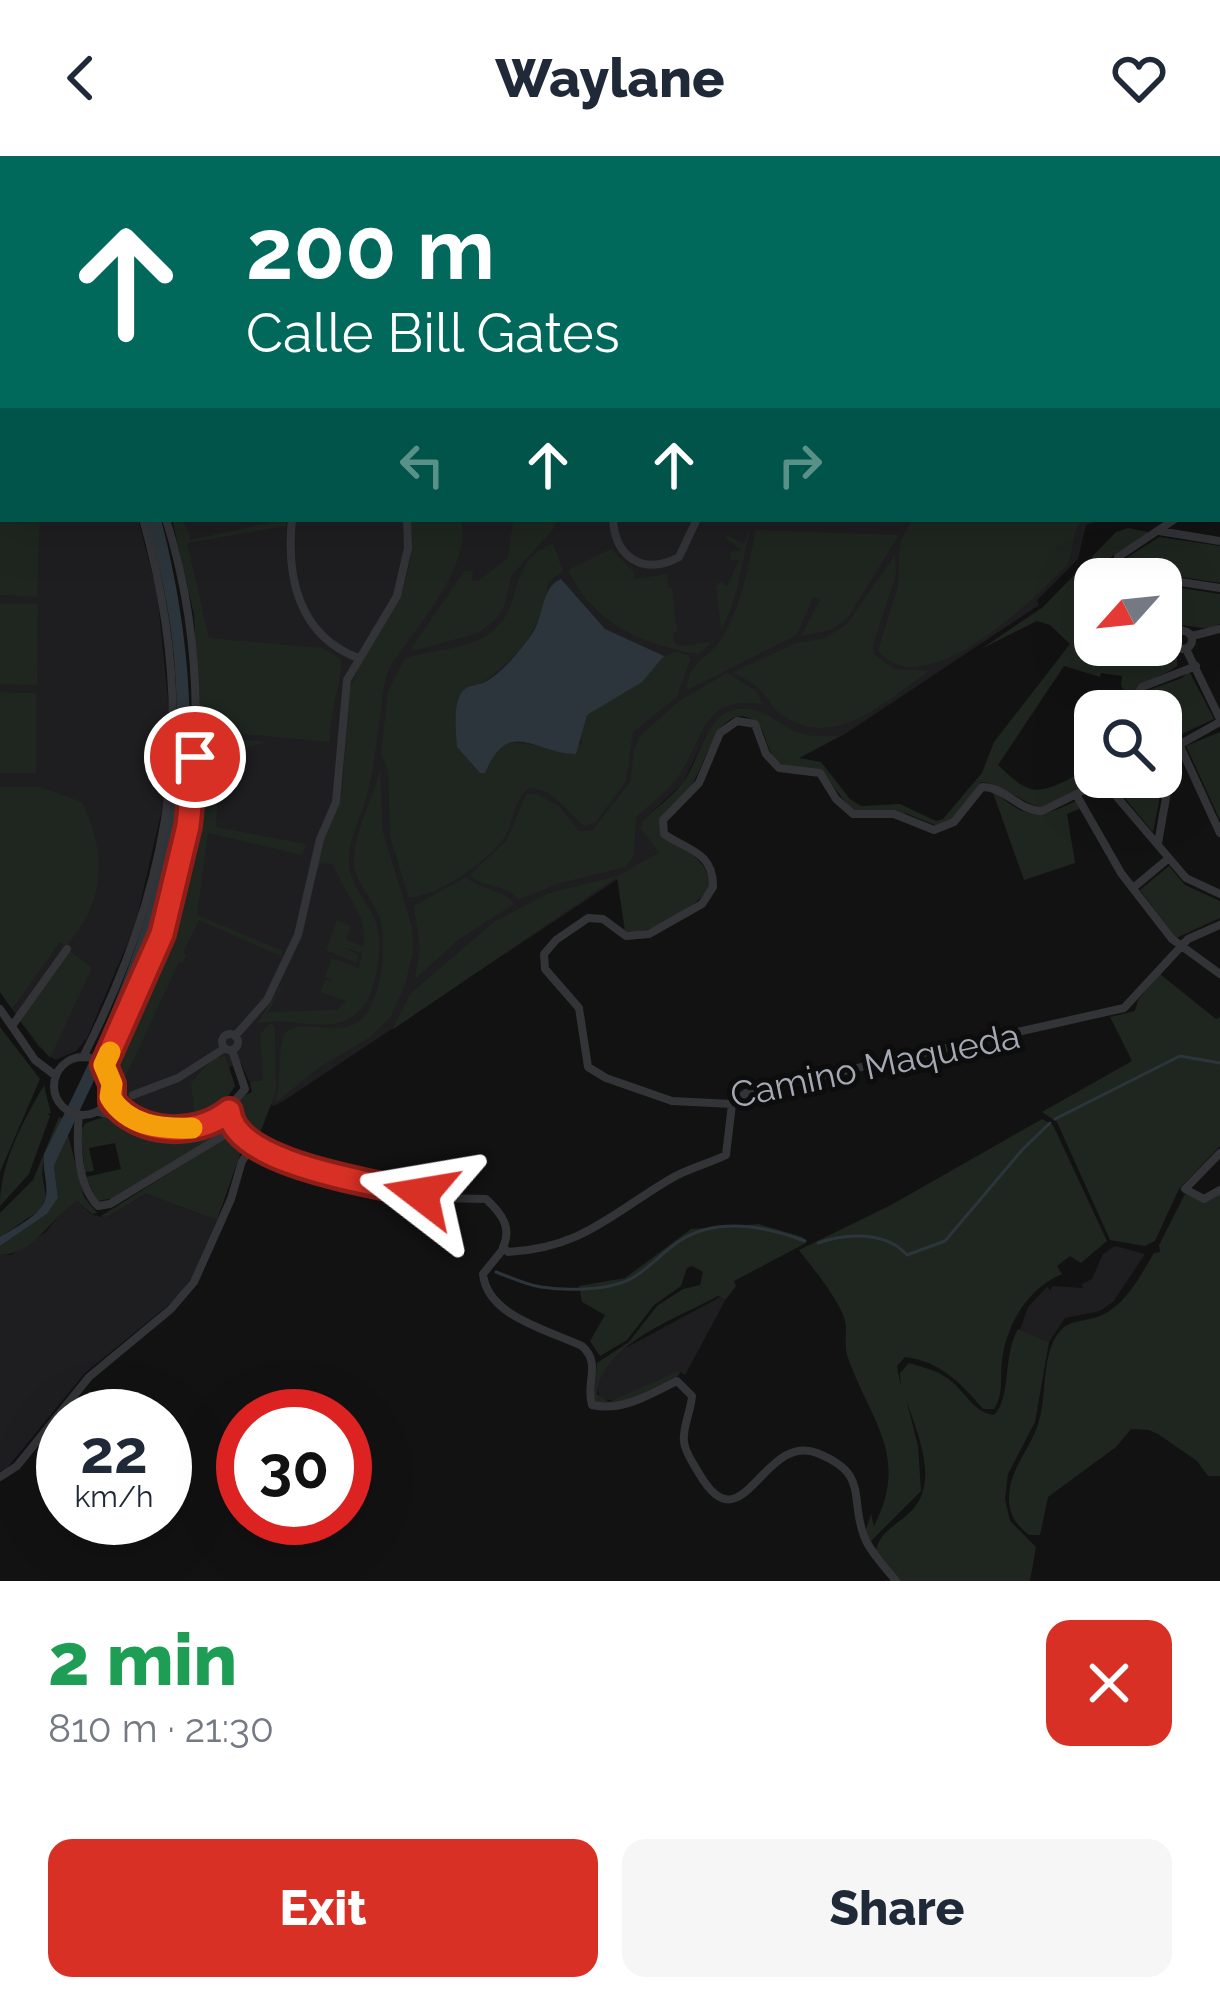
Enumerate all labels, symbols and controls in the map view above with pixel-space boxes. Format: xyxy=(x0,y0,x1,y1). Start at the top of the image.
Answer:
icon: back xyxy=(48,45,114,111)
icon: heart xyxy=(1106,45,1172,111)
text: Waylane xyxy=(495,46,725,110)
text: 200 m xyxy=(246,200,495,299)
icon: ahead xyxy=(48,204,204,360)
text: Calle Bill Gates xyxy=(246,301,620,365)
icon: left xyxy=(389,432,455,498)
icon: ahead xyxy=(515,432,581,498)
icon: ahead xyxy=(641,432,707,498)
icon: right xyxy=(767,432,833,498)
north arrow xyxy=(1074,558,1182,666)
map controls xyxy=(1074,558,1182,798)
button: search xyxy=(1074,690,1182,798)
pin xyxy=(144,706,246,808)
icon: arrive xyxy=(162,724,228,790)
street label: Camino Maqueda xyxy=(727,1014,1023,1116)
position arrow xyxy=(358,1131,484,1257)
speed limit sign: 30 xyxy=(216,1389,372,1545)
text: 22 xyxy=(80,1417,148,1487)
text: km/h xyxy=(74,1479,154,1514)
text: 2 min xyxy=(48,1617,237,1702)
button: close xyxy=(1046,1620,1172,1746)
text: 810 m · 21:30 xyxy=(48,1705,274,1751)
button: Exit xyxy=(48,1839,598,1977)
button: Share xyxy=(622,1839,1172,1977)

